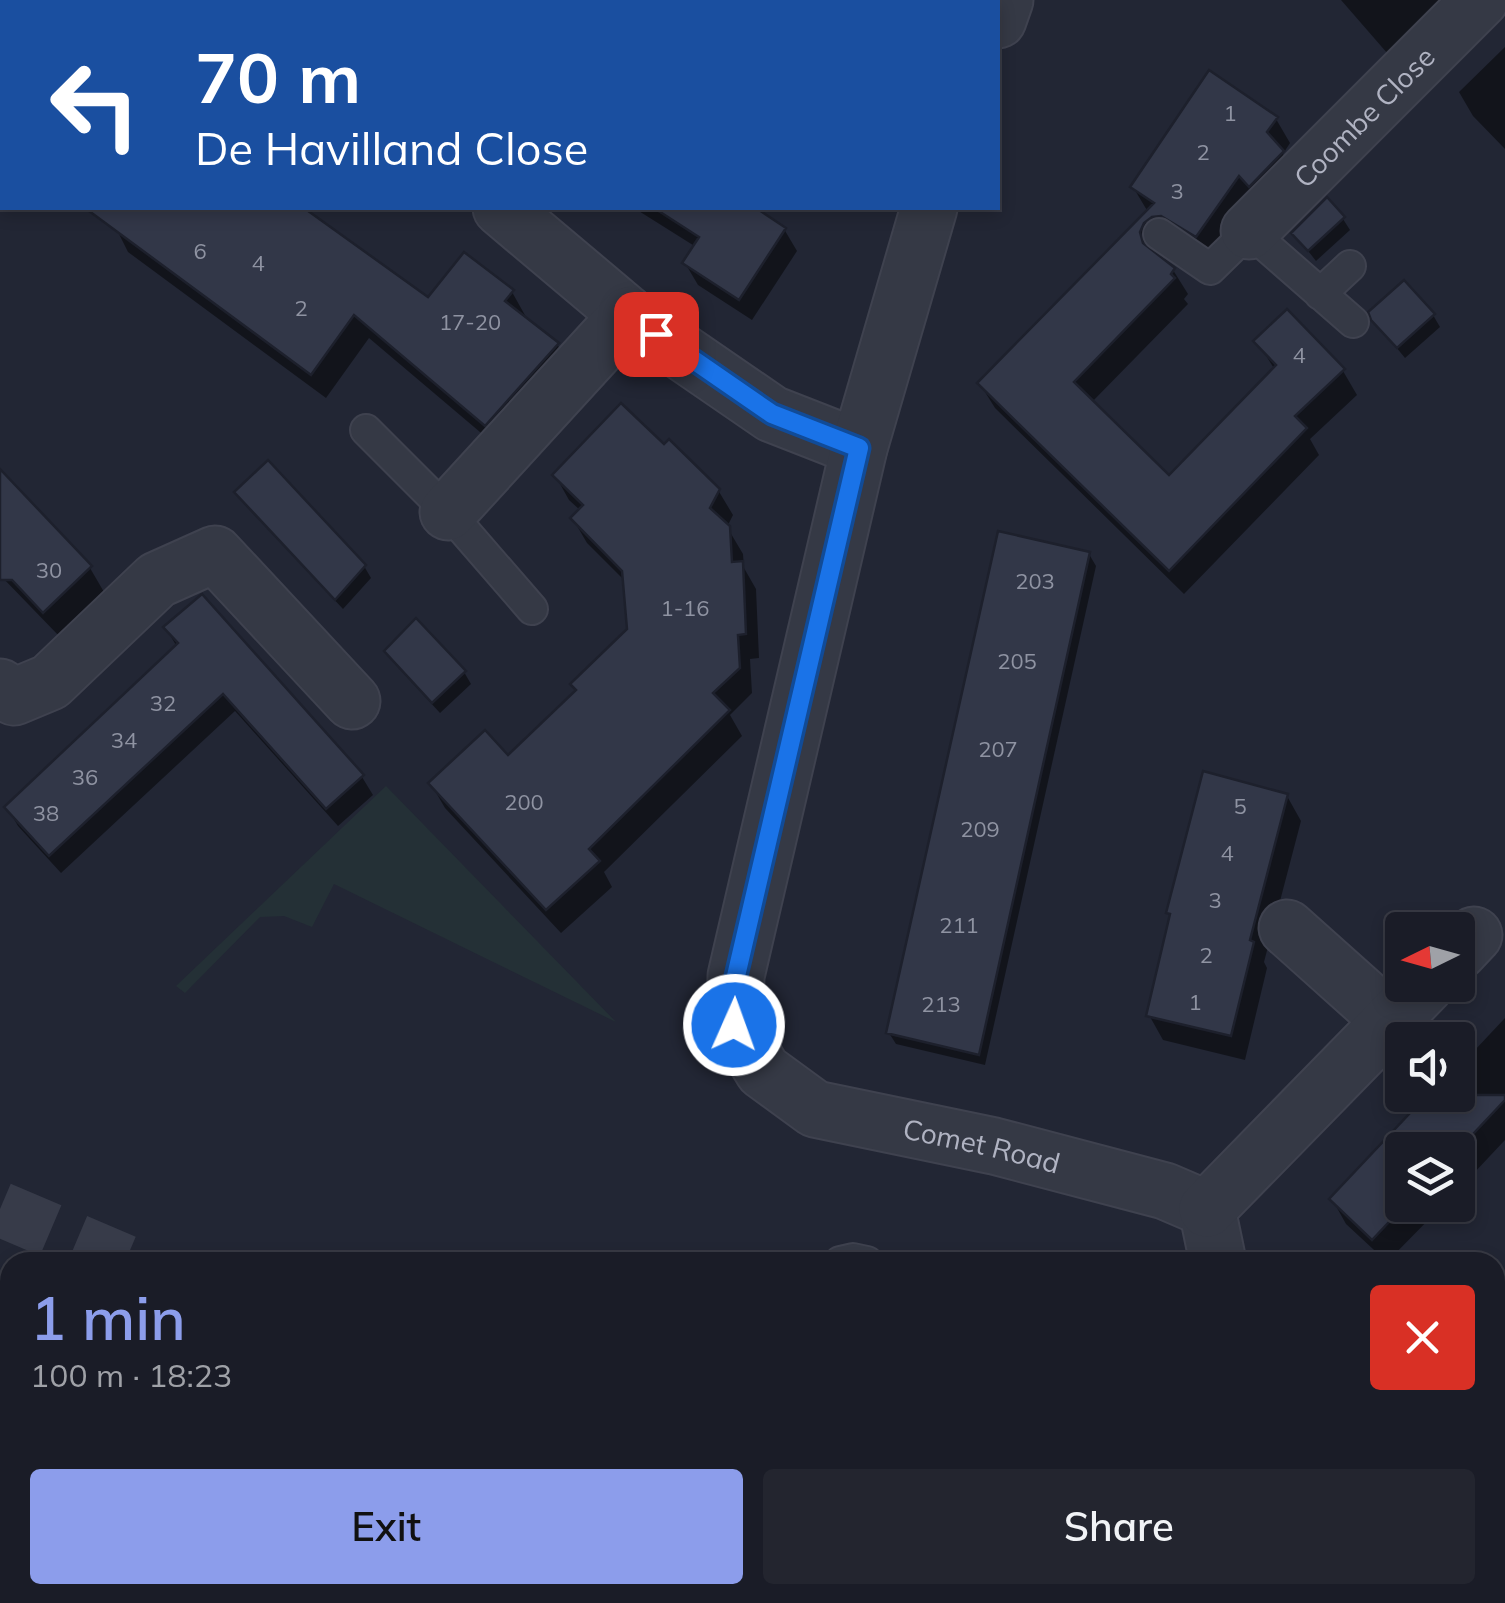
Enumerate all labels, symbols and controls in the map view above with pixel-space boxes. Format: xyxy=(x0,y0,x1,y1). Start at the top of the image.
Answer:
text: 70 m xyxy=(195,33,361,121)
street label: Coombe Close xyxy=(1286,39,1441,194)
icon: left xyxy=(30,40,160,170)
house number: 1 xyxy=(1223,99,1237,127)
text: De Havilland Close xyxy=(195,120,588,176)
house number: 2 xyxy=(1196,138,1210,166)
house number: 3 xyxy=(1170,177,1184,205)
house number: 6 xyxy=(193,237,207,265)
house number: 4 xyxy=(251,249,265,277)
pin xyxy=(614,292,699,377)
house number: 2 xyxy=(294,294,308,322)
icon: arrive xyxy=(629,307,684,362)
house number: 17-20 xyxy=(439,308,501,336)
house number: 4 xyxy=(1292,341,1306,369)
house number: 30 xyxy=(36,556,62,584)
house number: 203 xyxy=(1015,567,1055,595)
house number: 1-16 xyxy=(660,594,710,622)
house number: 205 xyxy=(997,647,1037,675)
house number: 32 xyxy=(150,689,176,717)
house number: 34 xyxy=(111,726,137,754)
house number: 207 xyxy=(978,735,1018,763)
house number: 36 xyxy=(72,763,98,791)
house number: 200 xyxy=(504,788,544,816)
house number: 5 xyxy=(1233,792,1247,820)
house number: 38 xyxy=(33,799,59,827)
house number: 209 xyxy=(960,815,1000,843)
house number: 4 xyxy=(1220,839,1234,867)
house number: 3 xyxy=(1208,886,1222,914)
house number: 211 xyxy=(939,911,979,939)
north arrow xyxy=(1385,912,1475,1002)
map controls xyxy=(1385,912,1475,1222)
house number: 2 xyxy=(1199,941,1213,969)
position arrow xyxy=(682,973,786,1077)
house number: 1 xyxy=(1188,988,1202,1016)
house number: 213 xyxy=(921,990,961,1018)
button: sound xyxy=(1385,1022,1475,1112)
street label: Comet Road xyxy=(900,1110,1064,1180)
button: layers xyxy=(1385,1132,1475,1222)
text: 1 min xyxy=(30,1280,186,1355)
button: close xyxy=(1370,1285,1475,1390)
text: 100 m · 18:23 xyxy=(30,1355,232,1395)
button: Exit xyxy=(30,1469,743,1584)
button: Share xyxy=(763,1469,1475,1584)

